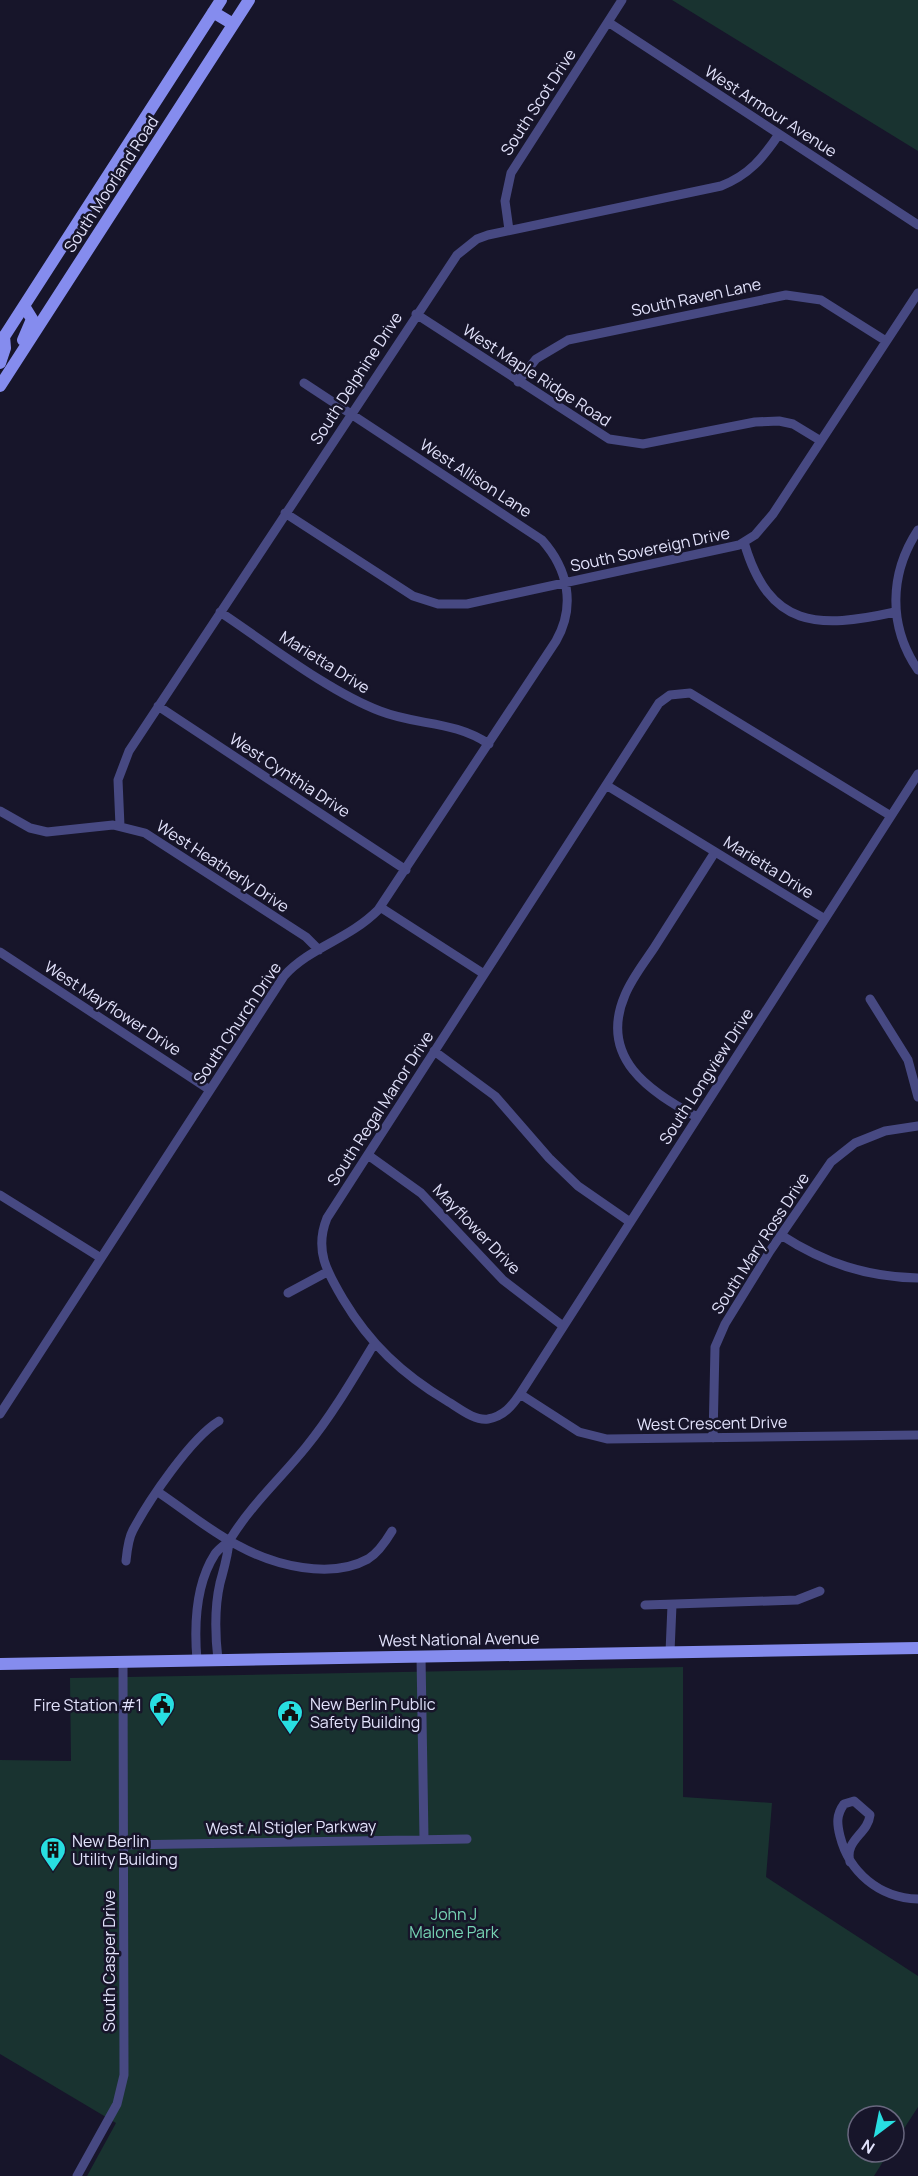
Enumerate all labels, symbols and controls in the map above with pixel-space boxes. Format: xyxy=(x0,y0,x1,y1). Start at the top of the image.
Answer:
street label: South Scot Drive xyxy=(495,44,581,160)
street label: West Armour Avenue xyxy=(701,60,841,162)
street label: South Moorland Road xyxy=(59,111,163,257)
street label: South Raven Lane xyxy=(629,273,763,321)
street label: South Delphine Drive xyxy=(305,307,407,449)
street label: West Maple Ridge Road xyxy=(459,319,615,431)
street label: West Allison Lane xyxy=(416,434,536,522)
street label: South Sovereign Drive xyxy=(568,521,732,577)
street label: Marietta Drive xyxy=(276,625,374,699)
street label: West Cynthia Drive xyxy=(225,728,355,822)
street label: West Heatherly Drive xyxy=(152,815,294,917)
street label: Marietta Drive xyxy=(720,830,818,904)
street label: West Mayflower Drive xyxy=(40,955,186,1061)
street label: South Church Drive xyxy=(188,958,286,1088)
street label: South Longview Drive xyxy=(654,1004,758,1148)
street label: South Regal Manor Drive xyxy=(322,1026,438,1190)
street label: South Mary Ross Drive xyxy=(706,1168,814,1318)
street label: Mayflower Drive xyxy=(428,1179,526,1279)
street label: West Crescent Drive xyxy=(637,1411,787,1435)
street label: West National Avenue xyxy=(378,1627,540,1651)
public building icon: Fire Station #1 xyxy=(147,1690,177,1728)
place label: New Berlin Public Safety Building xyxy=(310,1693,436,1733)
place label: Fire Station #1 xyxy=(34,1694,142,1716)
public building icon: New Berlin Public Safety Building xyxy=(275,1698,305,1736)
street label: West Al Stigler Parkway xyxy=(206,1815,377,1839)
place label: New Berlin Utility Building xyxy=(72,1830,178,1870)
building icon: New Berlin Utility Building xyxy=(38,1835,68,1873)
street label: South Casper Drive xyxy=(98,1890,120,2032)
park label: John J Malone Park xyxy=(409,1903,500,1943)
north arrow xyxy=(846,2104,906,2164)
text: N xyxy=(857,2134,879,2159)

